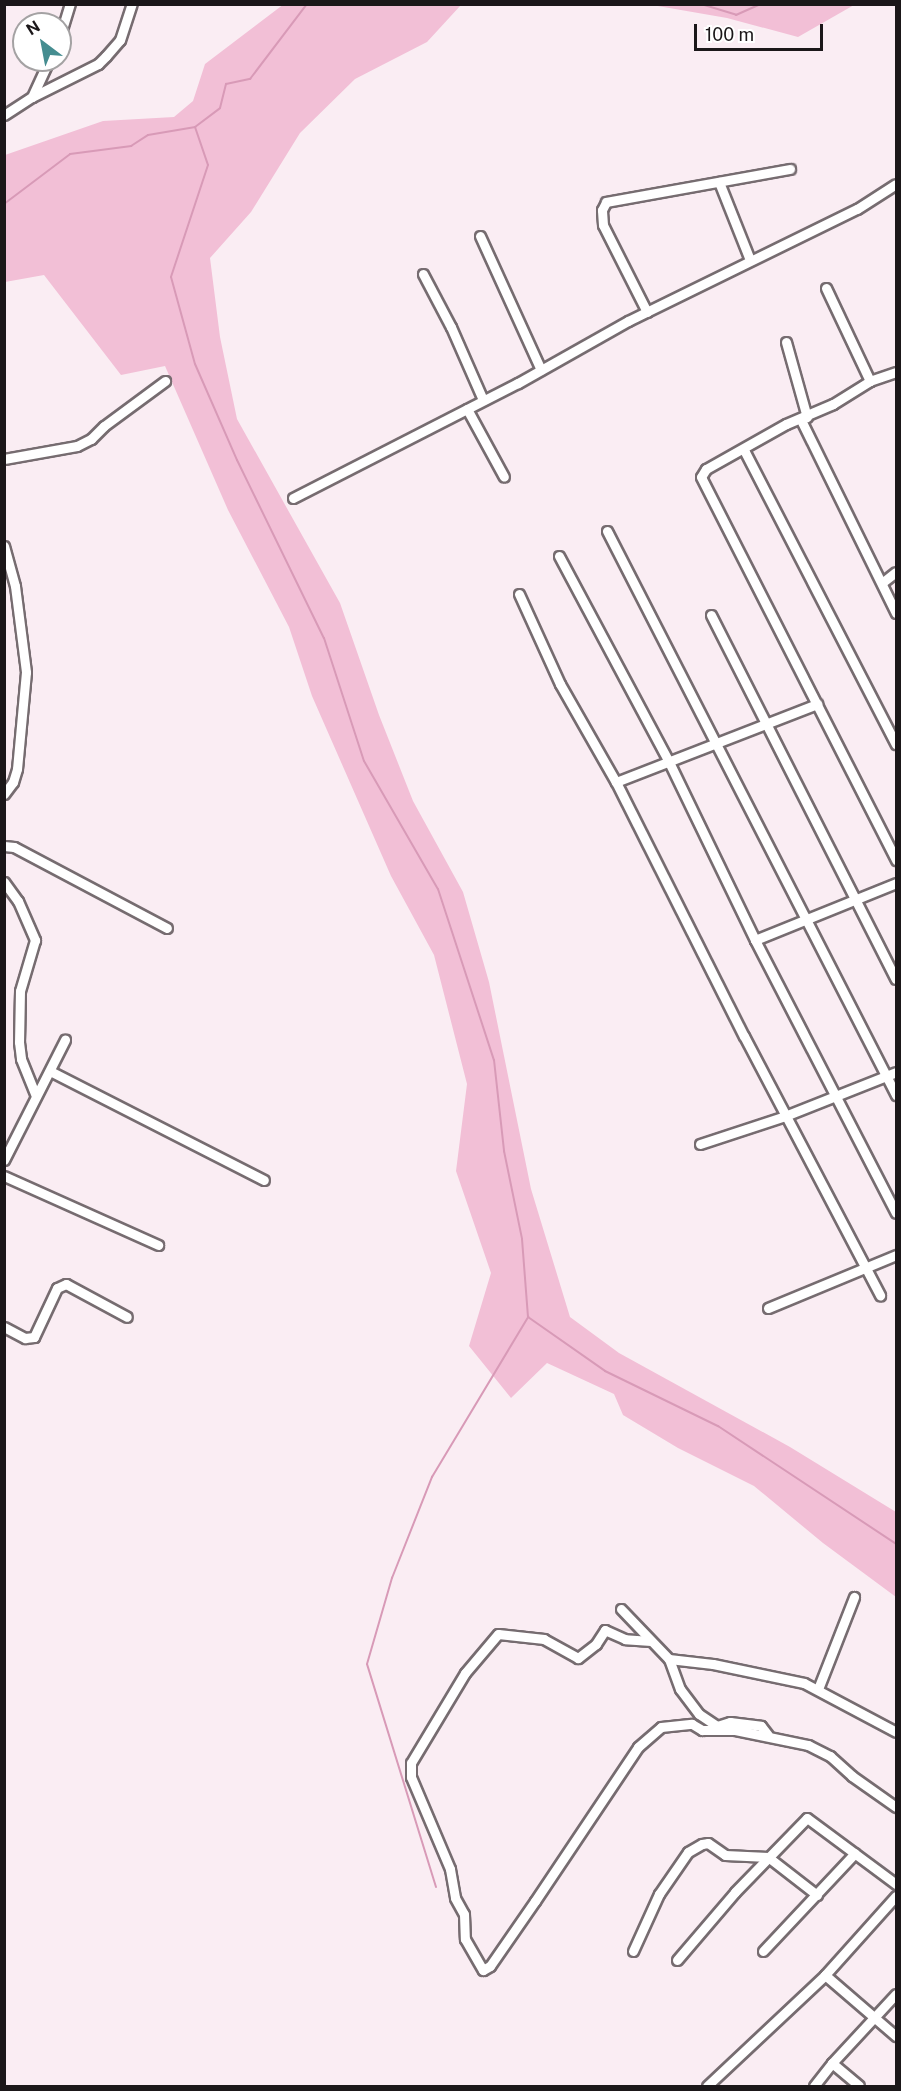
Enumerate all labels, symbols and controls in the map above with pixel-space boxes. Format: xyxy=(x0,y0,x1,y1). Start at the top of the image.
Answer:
north arrow xyxy=(12,12,72,72)
scale bar xyxy=(697,12,826,50)
text: N xyxy=(23,17,44,39)
text: 100 m xyxy=(705,24,754,45)

